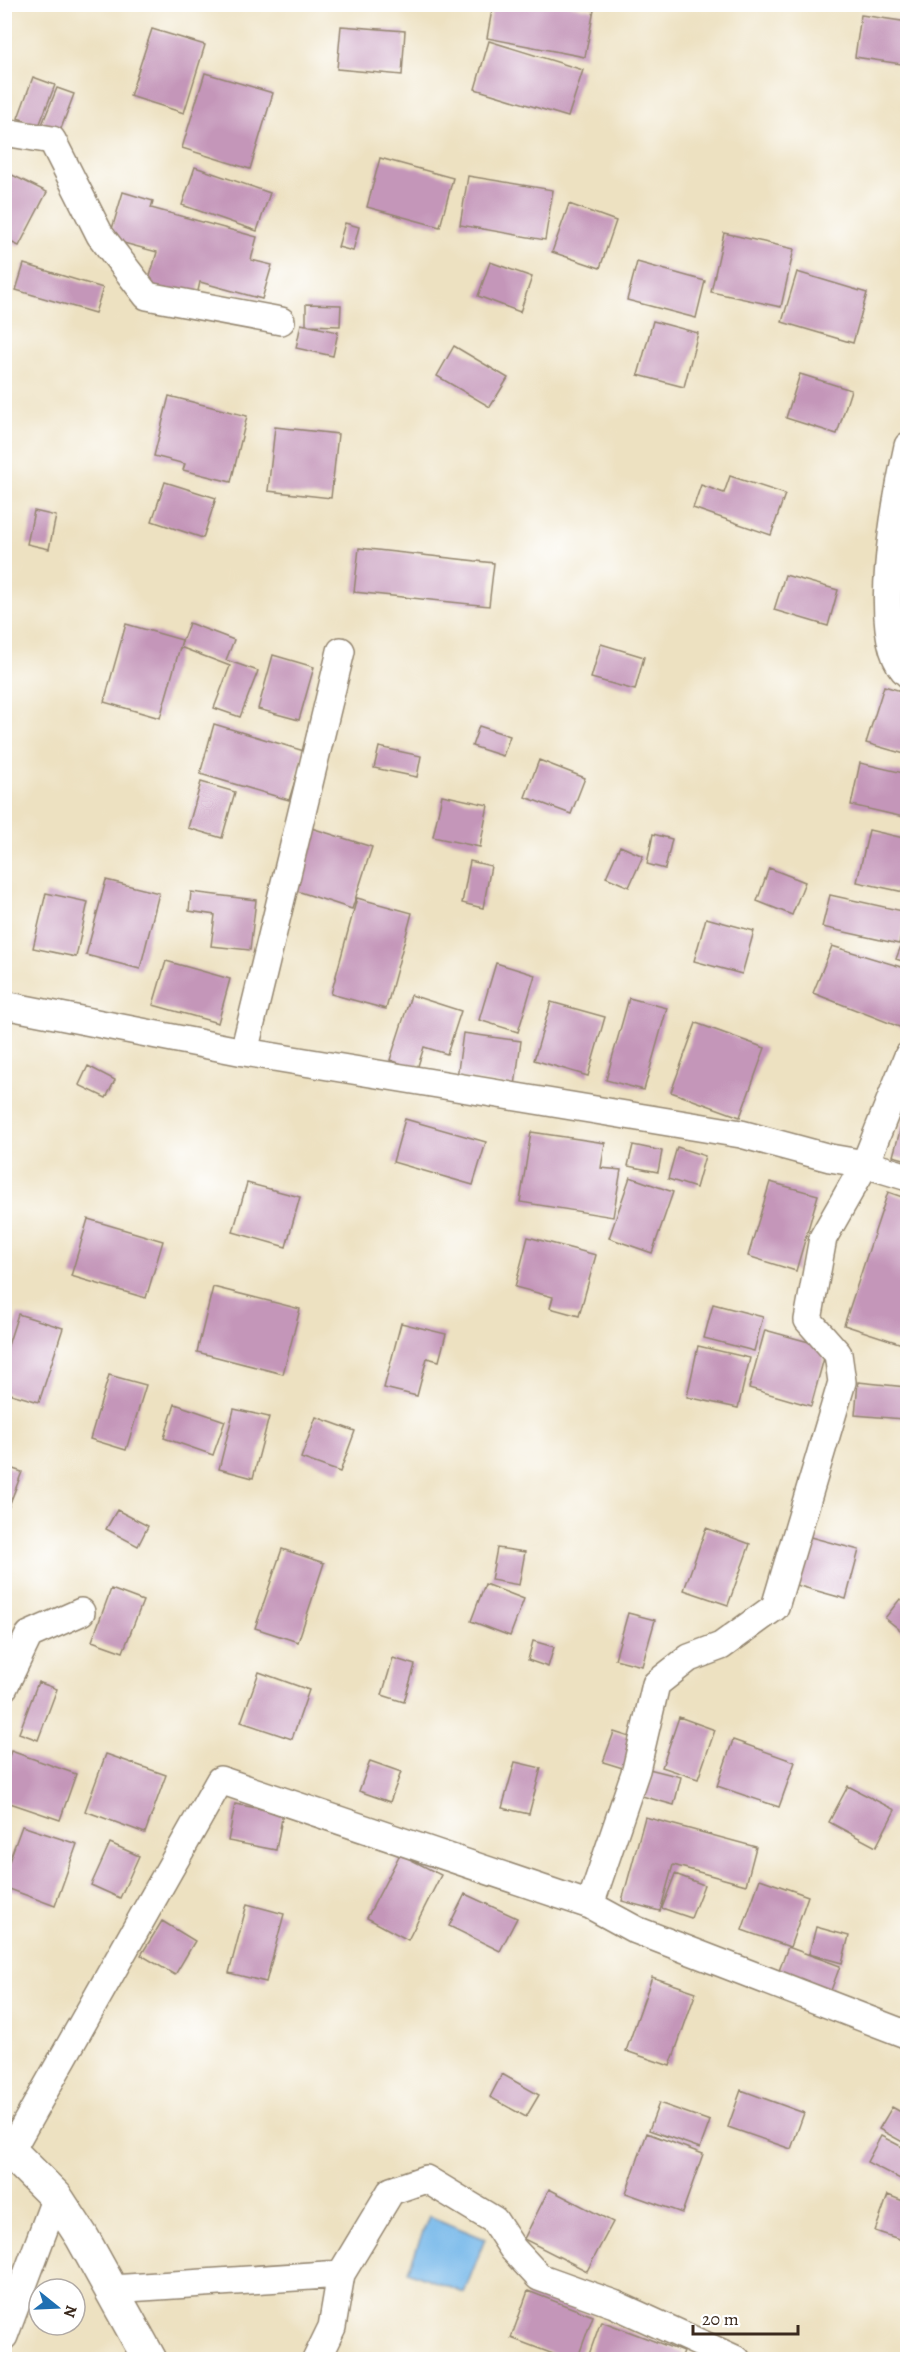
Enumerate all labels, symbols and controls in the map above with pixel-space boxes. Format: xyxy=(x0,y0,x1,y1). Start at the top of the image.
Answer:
north arrow xyxy=(27,2277,87,2337)
scale bar xyxy=(693,2298,798,2336)
text: N xyxy=(58,2302,83,2321)
text: 20 m xyxy=(702,2307,739,2331)

